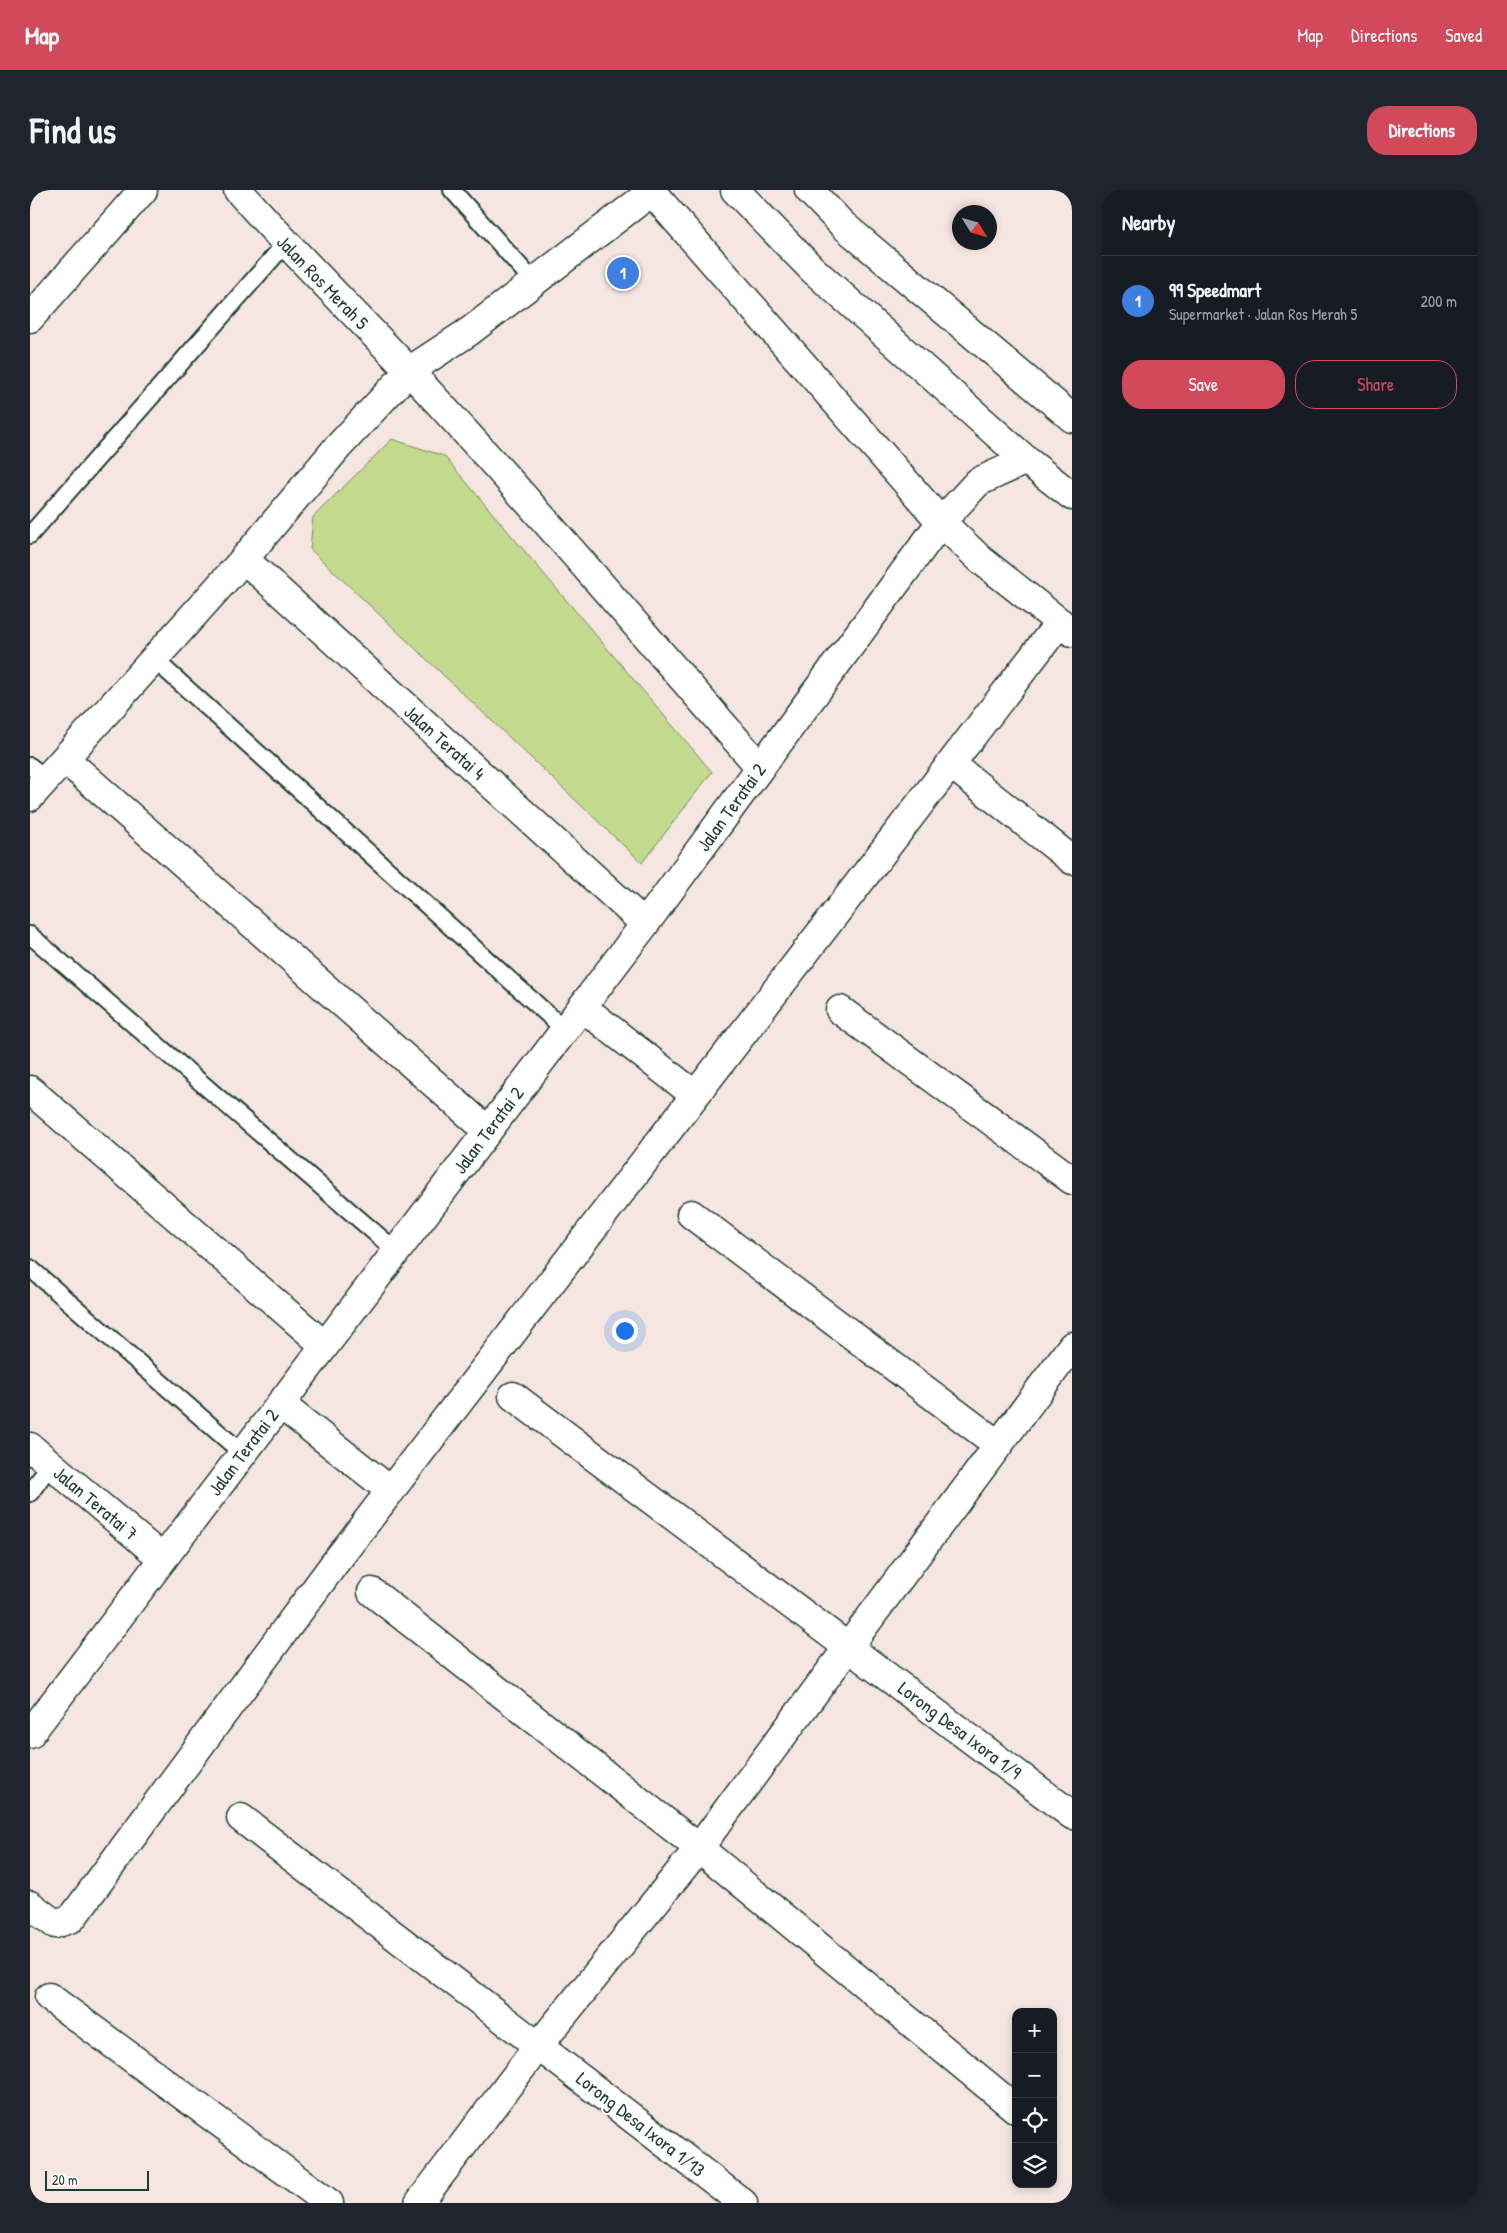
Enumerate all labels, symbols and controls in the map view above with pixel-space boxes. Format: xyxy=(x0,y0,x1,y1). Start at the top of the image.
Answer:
text: Map xyxy=(25,19,59,51)
text: Map xyxy=(1298,23,1323,48)
text: Directions xyxy=(1351,23,1417,48)
text: Saved xyxy=(1445,23,1482,48)
button: Directions xyxy=(1367,106,1477,155)
text: Find us xyxy=(30,107,116,154)
north arrow xyxy=(952,205,997,250)
text: Nearby xyxy=(1122,208,1175,237)
street label: Jalan Ros Merah 5 xyxy=(271,229,375,335)
pin: 1 xyxy=(607,254,639,292)
text: 99 Speedmart xyxy=(1169,277,1261,303)
text: 1 xyxy=(1135,290,1141,312)
text: 200 m xyxy=(1421,290,1457,312)
text: Supermarket · Jalan Ros Merah 5 xyxy=(1169,303,1357,325)
button: Save xyxy=(1122,360,1285,409)
button: Share xyxy=(1295,360,1457,409)
street label: Jalan Teratai 4 xyxy=(399,699,491,785)
street label: Jalan Teratai 2 xyxy=(690,758,772,856)
street label: Jalan Teratai 2 xyxy=(447,1081,529,1179)
your location xyxy=(612,1318,638,1344)
street label: Jalan Teratai 2 xyxy=(202,1403,284,1501)
street label: Jalan Teratai 7 xyxy=(48,1460,144,1546)
street label: Lorong Desa Ixora 1/9 xyxy=(893,1675,1027,1785)
map controls xyxy=(1012,2008,1057,2188)
button: + xyxy=(1012,2008,1057,2053)
button: − xyxy=(1012,2053,1057,2098)
street label: Lorong Desa Ixora 1/13 xyxy=(571,2065,711,2183)
button: locate xyxy=(1012,2098,1057,2143)
button: layers xyxy=(1012,2143,1057,2188)
scale bar xyxy=(45,2168,149,2191)
text: 20 m xyxy=(52,2170,78,2189)

